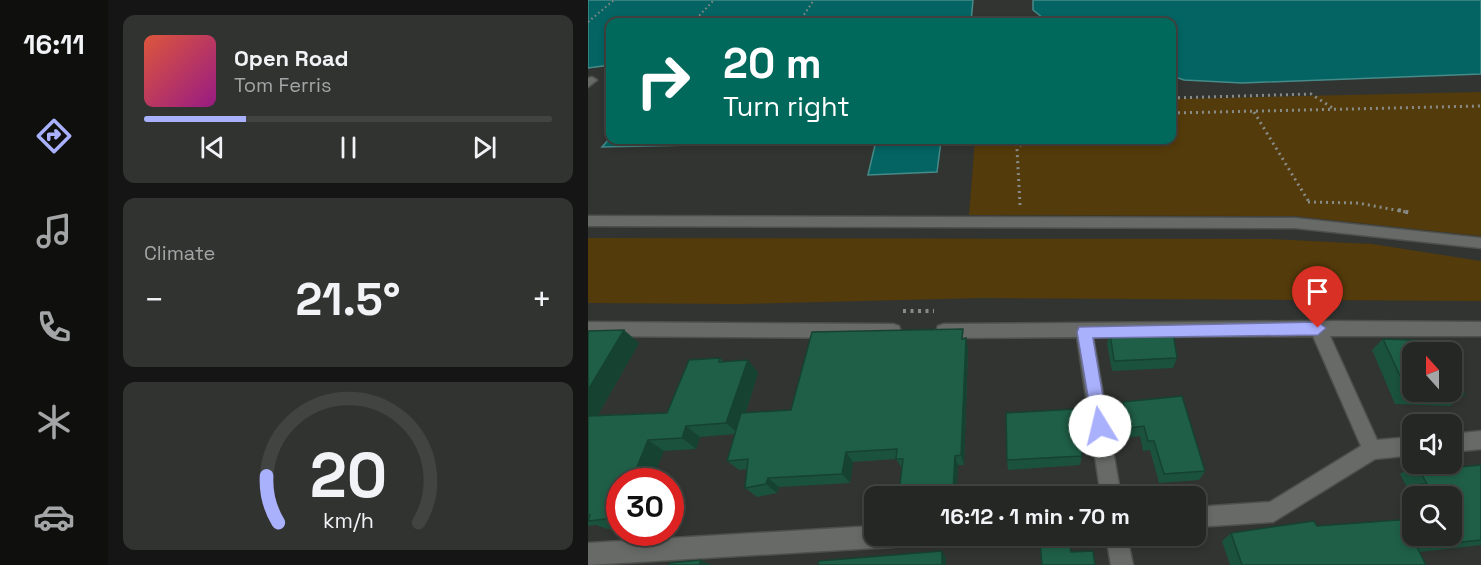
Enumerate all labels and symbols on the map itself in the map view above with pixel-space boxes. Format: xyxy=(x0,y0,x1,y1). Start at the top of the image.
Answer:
pin xyxy=(1292,266,1343,328)
north arrow xyxy=(1402,342,1462,402)
position arrow xyxy=(1068,394,1132,458)
speed limit sign: 30 xyxy=(606,468,684,546)

